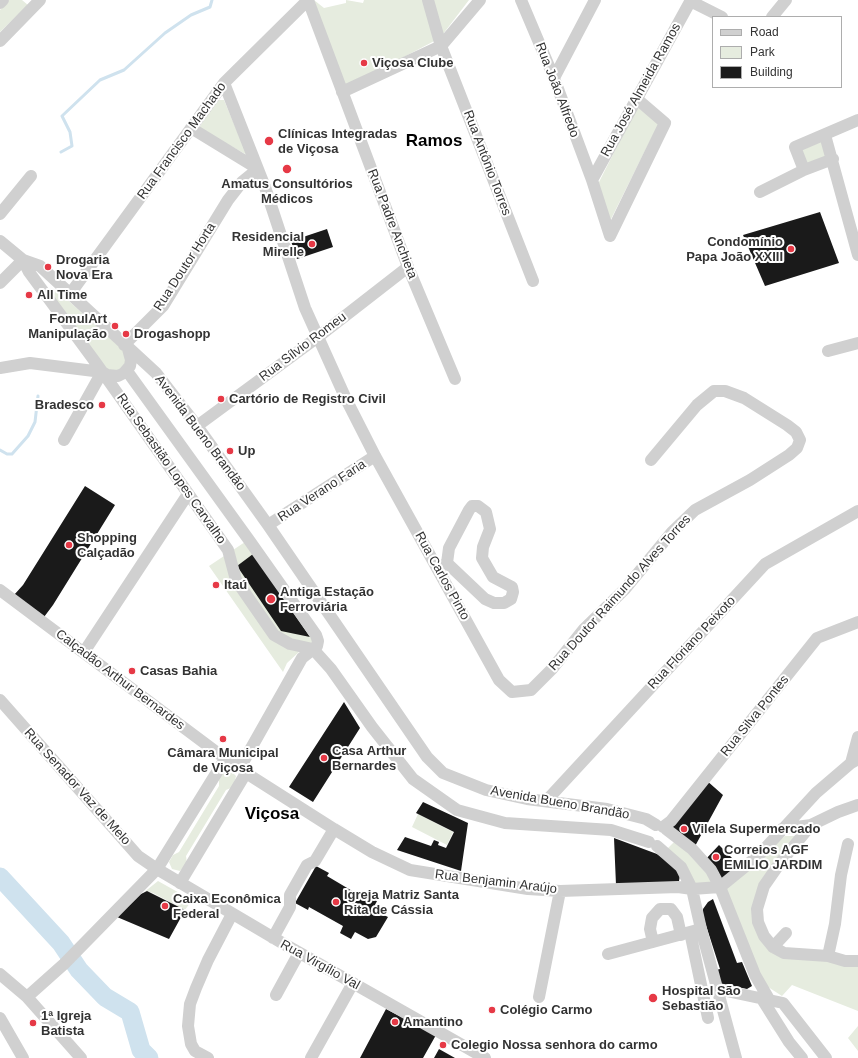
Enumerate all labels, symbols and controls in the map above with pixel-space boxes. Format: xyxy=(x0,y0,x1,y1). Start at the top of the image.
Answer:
legend xyxy=(712,16,842,88)
street label: Rua José Almeida Ramos xyxy=(598,20,684,160)
text: Road xyxy=(750,25,779,39)
street label: Rua João Alfredo xyxy=(532,40,582,140)
text: Park xyxy=(750,45,775,59)
place label: Viçosa Clube xyxy=(372,55,453,71)
marker: Viçosa Clube xyxy=(359,58,369,68)
text: Building xyxy=(750,65,793,79)
street label: Rua Francisco Machado xyxy=(134,79,230,203)
street label: Rua Antônio Torres xyxy=(460,108,514,218)
place label: Clínicas Integradas de Viçosa xyxy=(278,126,397,157)
district label: Ramos xyxy=(406,131,462,151)
marker: Clínicas Integradas de Viçosa xyxy=(263,135,275,147)
marker: Amatus Consultórios Médicos xyxy=(281,163,293,175)
street label: Rua Padre Anchieta xyxy=(364,167,420,281)
place label: Amatus Consultórios Médicos xyxy=(221,176,353,207)
street label: Rua Doutor Horta xyxy=(151,220,219,314)
place label: Residencial Mirelle xyxy=(232,229,304,260)
place label: Condomínio Papa João XXIII xyxy=(686,234,783,265)
marker: Residencial Mirelle xyxy=(307,239,317,249)
marker: Condomínio Papa João XXIII xyxy=(786,244,796,254)
place label: Drogaria Nova Era xyxy=(56,252,112,283)
marker: Drogaria Nova Era xyxy=(43,262,53,272)
place label: All Time xyxy=(37,287,87,303)
marker: All Time xyxy=(24,290,34,300)
street label: Rua Sílvio Romeu xyxy=(256,309,350,385)
place label: FomulArt Manipulação xyxy=(28,311,107,342)
marker: FomulArt Manipulação xyxy=(110,321,120,331)
place label: Drogashopp xyxy=(134,326,211,342)
marker: Drogashopp xyxy=(121,329,131,339)
street label: Avenida Bueno Brandão xyxy=(151,372,249,494)
street label: Rua Sebastião Lopes Carvalho xyxy=(113,391,229,547)
place label: Cartório de Registro Civil xyxy=(229,391,386,407)
marker: Cartório de Registro Civil xyxy=(216,394,226,404)
place label: Bradesco xyxy=(35,397,94,413)
marker: Bradesco xyxy=(97,400,107,410)
place label: Up xyxy=(238,443,255,459)
marker: Up xyxy=(225,446,235,456)
street label: Rua Verano Faria xyxy=(275,457,369,525)
street label: Rua Doutor Raimundo Alves Torres xyxy=(546,512,694,674)
street label: Rua Carlos Pinto xyxy=(411,529,473,623)
place label: Shopping Calçadão xyxy=(77,530,137,561)
marker: Shopping Calçadão xyxy=(64,540,74,550)
place label: Itaú xyxy=(224,577,247,593)
marker: Itaú xyxy=(211,580,221,590)
place label: Antiga Estação Ferroviária xyxy=(280,584,374,615)
marker: Antiga Estação Ferroviária xyxy=(265,593,277,605)
street label: Rua Floriano Peixoto xyxy=(645,593,739,693)
street label: Calçadão Arthur Bernardes xyxy=(52,626,188,734)
place label: Casas Bahia xyxy=(140,663,217,679)
marker: Casas Bahia xyxy=(127,666,137,676)
street label: Rua Silva Pontes xyxy=(718,672,792,760)
street label: Rua Senador Vaz de Melo xyxy=(21,725,133,849)
marker: Câmara Municipal de Viçosa xyxy=(218,734,228,744)
place label: Casa Arthur Bernardes xyxy=(332,743,406,774)
place label: Câmara Municipal de Viçosa xyxy=(167,745,279,776)
marker: Casa Arthur Bernardes xyxy=(319,753,329,763)
street label: Avenida Bueno Brandão xyxy=(489,783,631,823)
district label: Viçosa xyxy=(245,804,299,824)
place label: Vilela Supermercado xyxy=(692,821,820,837)
marker: Vilela Supermercado xyxy=(679,824,689,834)
place label: Correios AGF EMILIO JARDIM xyxy=(724,842,822,873)
marker: Correios AGF EMILIO JARDIM xyxy=(711,852,721,862)
street label: Rua Benjamin Araújo xyxy=(434,867,558,897)
place label: Igreja Matriz Santa Rita de Cássia xyxy=(344,887,459,918)
place label: Caixa Econômica Federal xyxy=(173,891,281,922)
marker: Igreja Matriz Santa Rita de Cássia xyxy=(331,897,341,907)
marker: Caixa Econômica Federal xyxy=(160,901,170,911)
street label: Rua Virgílio Val xyxy=(278,937,362,993)
place label: Hospital São Sebastião xyxy=(662,983,741,1014)
marker: Hospital São Sebastião xyxy=(647,992,659,1004)
place label: Colégio Carmo xyxy=(500,1002,592,1018)
marker: Colégio Carmo xyxy=(487,1005,497,1015)
place label: 1ª Igreja Batista xyxy=(41,1008,91,1039)
place label: Amantino xyxy=(403,1014,463,1030)
marker: Amantino xyxy=(390,1017,400,1027)
marker: 1ª Igreja Batista xyxy=(28,1018,38,1028)
place label: Colegio Nossa senhora do carmo xyxy=(451,1037,658,1053)
marker: Colegio Nossa senhora do carmo xyxy=(438,1040,448,1050)

